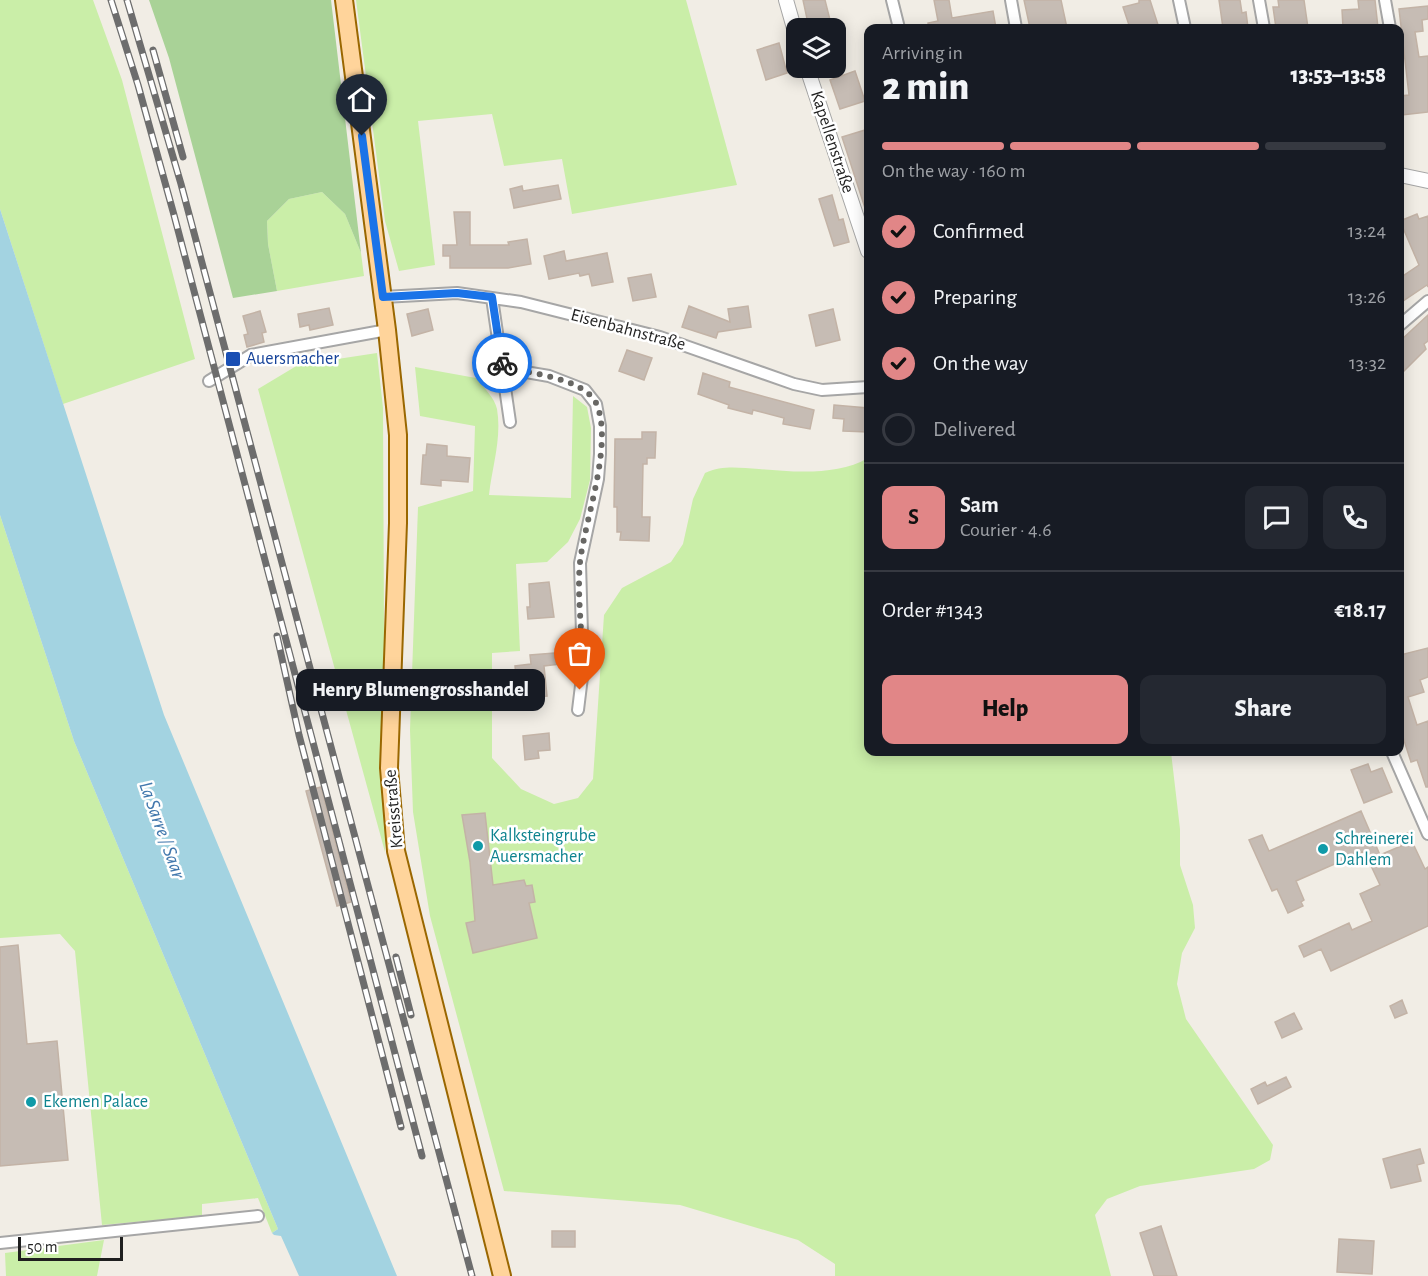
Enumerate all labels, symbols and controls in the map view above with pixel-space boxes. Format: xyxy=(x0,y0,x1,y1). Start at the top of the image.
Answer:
map controls xyxy=(786,18,846,78)
button: layers xyxy=(786,18,846,78)
text: Arriving in xyxy=(882,43,963,63)
text: 13:53–13:58 xyxy=(1290,64,1386,86)
text: 2 min xyxy=(882,68,969,107)
pin xyxy=(336,74,387,136)
icon: home xyxy=(345,83,378,116)
street label: Kapellenstraße xyxy=(807,89,857,195)
text: On the way · 160 m xyxy=(882,161,1026,181)
icon: check xyxy=(882,215,915,248)
text: Confirmed xyxy=(933,220,1024,242)
text: 13:24 xyxy=(1348,221,1386,241)
icon: check xyxy=(882,281,915,314)
text: Preparing xyxy=(933,286,1017,308)
text: 13:26 xyxy=(1348,287,1386,307)
street label: Eisenbahnstraße xyxy=(569,306,687,354)
courier xyxy=(472,333,532,393)
icon: bike xyxy=(486,347,519,380)
icon: check xyxy=(882,347,915,380)
marker: Auersmacher xyxy=(224,350,242,368)
place label: Auersmacher xyxy=(246,350,339,368)
text: On the way xyxy=(933,352,1028,374)
text: 13:32 xyxy=(1349,353,1386,373)
text: Delivered xyxy=(933,418,1016,440)
button: chat xyxy=(1245,486,1308,549)
button: phone xyxy=(1323,486,1386,549)
text: Sam xyxy=(960,494,999,516)
text: S xyxy=(908,506,919,528)
text: Courier · 4.6 xyxy=(960,520,1052,540)
text: Order #1343 xyxy=(882,599,983,621)
text: €18.17 xyxy=(1334,599,1386,621)
pin xyxy=(554,628,605,690)
icon: bag xyxy=(563,637,596,670)
callout: Henry Blumengrosshandel xyxy=(295,669,544,711)
button: Help xyxy=(882,675,1128,744)
button: Share xyxy=(1140,675,1386,744)
text: Henry Blumengrosshandel xyxy=(312,680,529,700)
street label: Kreisstraße xyxy=(382,769,406,849)
water label: La Sarre / Saar xyxy=(135,779,189,882)
place label: Kalksteingrube Auersmacher xyxy=(490,827,596,866)
place label: Schreinerei Dahlem xyxy=(1335,830,1414,869)
marker: Kalksteingrube Auersmacher xyxy=(471,839,485,853)
marker: Schreinerei Dahlem xyxy=(1316,842,1330,856)
place label: Ekemen Palace xyxy=(43,1093,148,1111)
marker: Ekemen Palace xyxy=(24,1095,38,1109)
scale bar xyxy=(18,1234,123,1262)
text: 50 m xyxy=(27,1239,58,1255)

